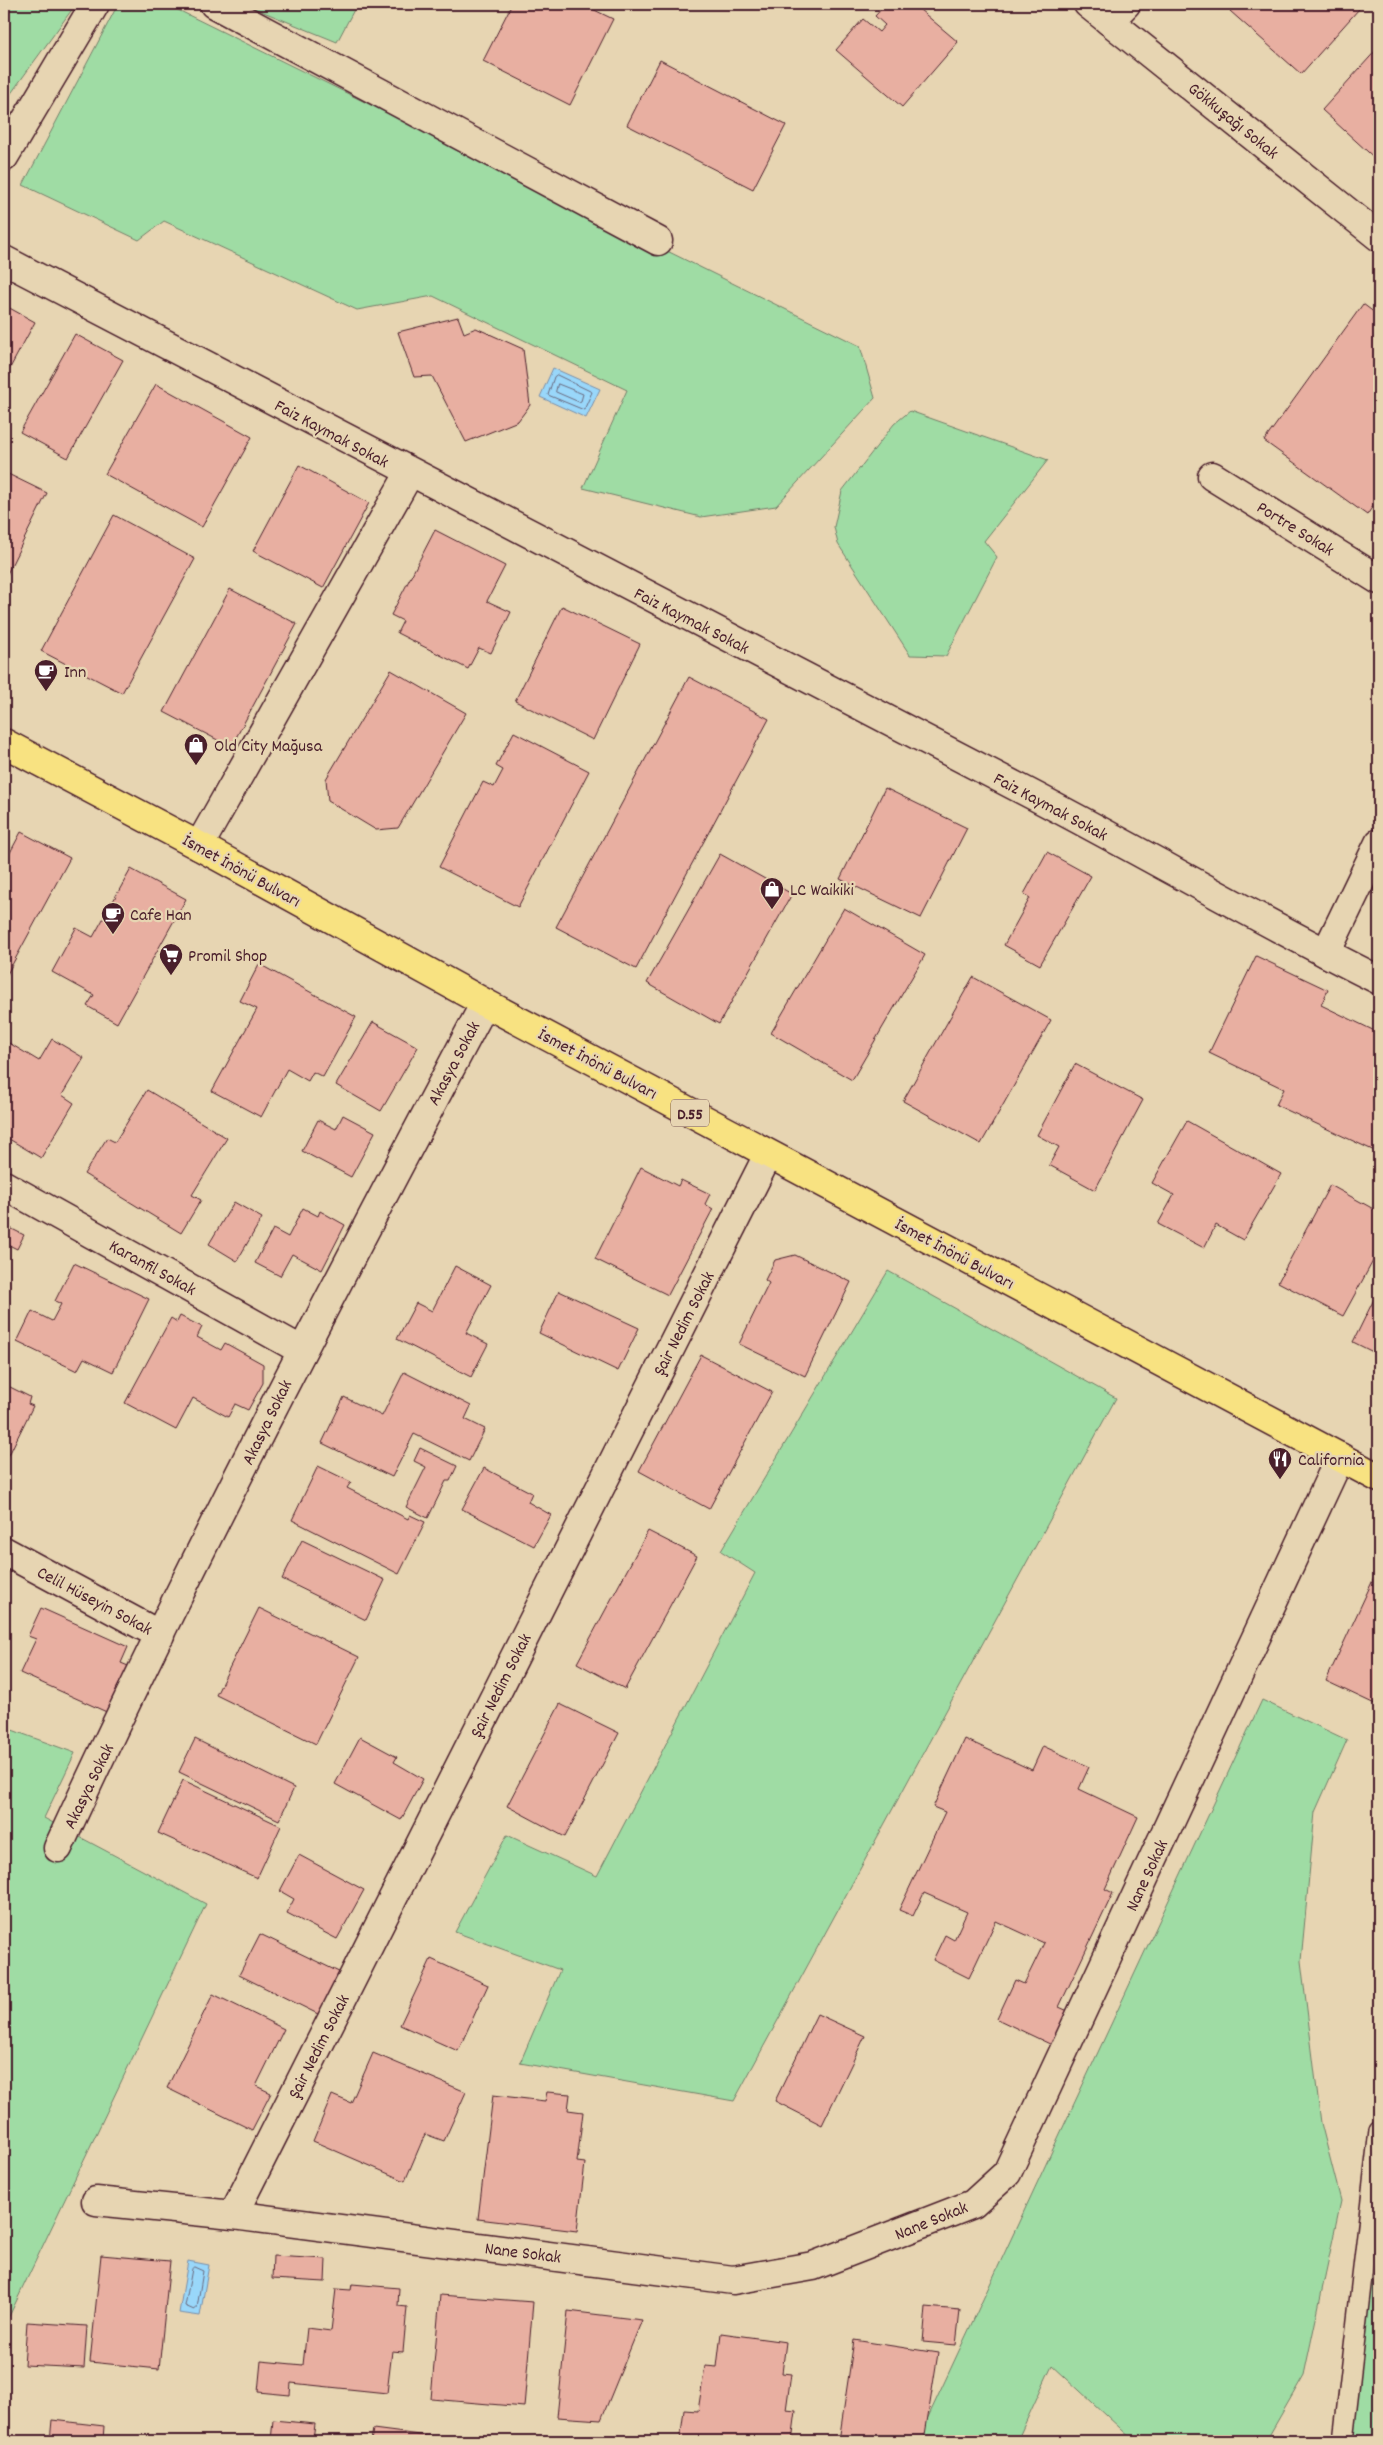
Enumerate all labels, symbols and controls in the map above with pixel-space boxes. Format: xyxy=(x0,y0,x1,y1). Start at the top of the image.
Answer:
street label: Gökkuşağı Sokak xyxy=(1182,78,1283,166)
street label: Faiz Kaymak Sokak xyxy=(269,395,392,476)
street label: Portre Sokak xyxy=(1251,496,1338,564)
street label: Faiz Kaymak Sokak xyxy=(629,582,753,662)
cafe icon: Inn xyxy=(33,658,59,692)
place label: Inn xyxy=(64,661,86,686)
shop icon: Old City Mağusa xyxy=(183,732,209,766)
place label: Old City Mağusa xyxy=(214,735,323,760)
street label: Faiz Kaymak Sokak xyxy=(988,768,1111,849)
street label: İsmet İnönü Bulvarı xyxy=(177,829,304,915)
shop icon: LC Waikiki xyxy=(759,876,785,910)
place label: LC Waikiki xyxy=(790,879,854,904)
cafe icon: Cafe Han xyxy=(100,901,126,935)
place label: Cafe Han xyxy=(130,904,192,929)
supermarket icon: Promil Shop xyxy=(158,942,184,976)
place label: Promil Shop xyxy=(188,945,267,970)
street label: Akasya Sokak xyxy=(423,1018,488,1111)
street label: İsmet İnönü Bulvarı xyxy=(533,1023,661,1107)
road number: D.55 xyxy=(671,1100,709,1126)
street label: İsmet İnönü Bulvarı xyxy=(890,1213,1018,1297)
street label: Karanfil Sokak xyxy=(104,1235,200,1303)
street label: Şair Nedim Sokak xyxy=(648,1268,722,1381)
street label: Akasya Sokak xyxy=(237,1376,300,1470)
restaurant icon: California xyxy=(1267,1446,1293,1480)
place label: California xyxy=(1298,1449,1365,1474)
street label: Celil Hüseyin Sokak xyxy=(32,1561,156,1643)
street label: Şair Nedim Sokak xyxy=(465,1630,539,1743)
street label: Akasya Sokak xyxy=(59,1740,122,1834)
street label: Nane Sokak xyxy=(1121,1836,1176,1916)
street label: Şair Nedim Sokak xyxy=(283,1991,357,2104)
street label: Nane Sokak xyxy=(892,2196,972,2248)
street label: Nane Sokak xyxy=(483,2237,562,2272)

